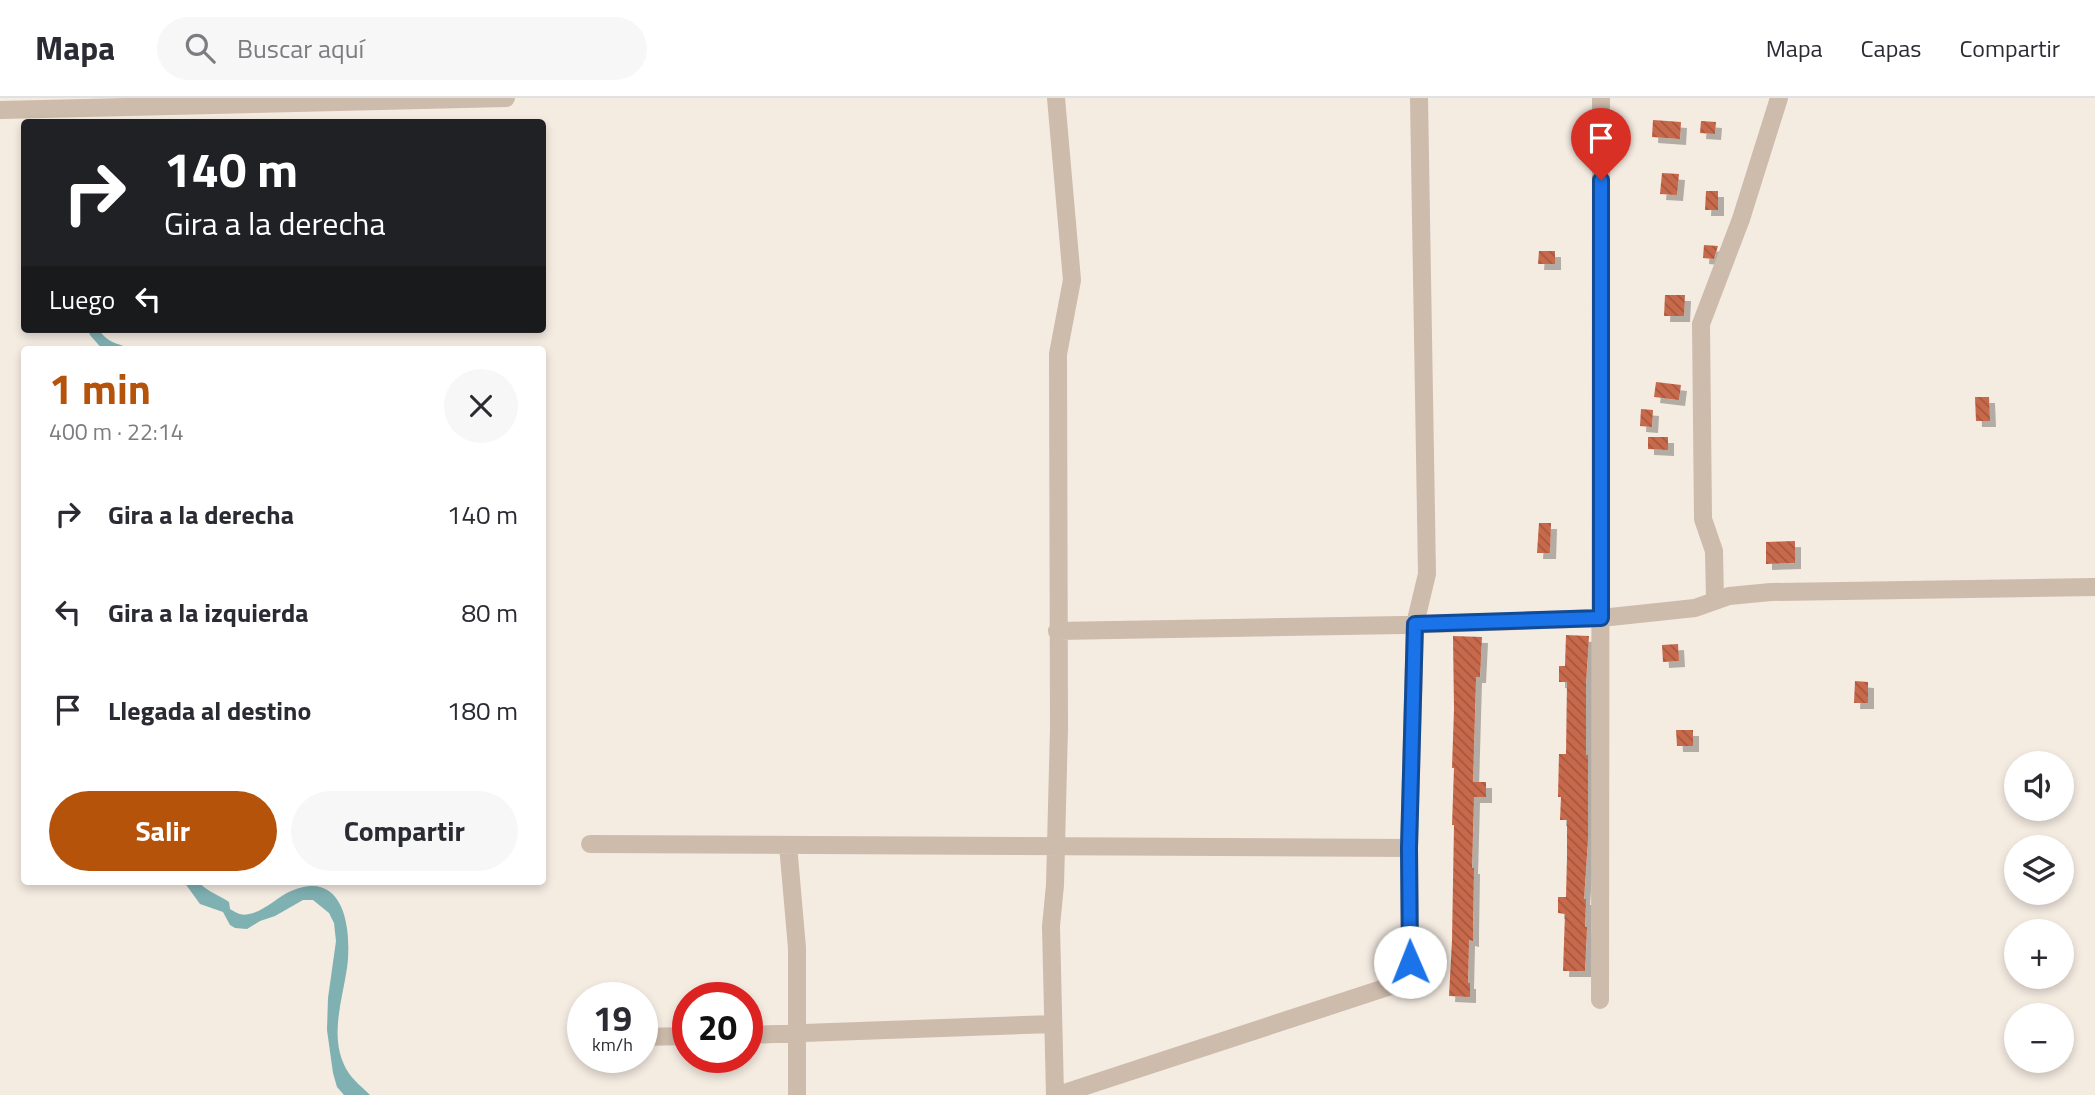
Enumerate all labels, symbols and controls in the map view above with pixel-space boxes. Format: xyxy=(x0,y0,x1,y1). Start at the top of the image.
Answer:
search box xyxy=(157,17,647,80)
text: Mapa xyxy=(35,23,115,73)
icon: search xyxy=(181,29,219,67)
text: Buscar aquí xyxy=(237,29,364,68)
text: Mapa xyxy=(1766,30,1823,66)
text: Capas xyxy=(1861,30,1921,66)
text: Compartir xyxy=(1959,30,2060,66)
pin xyxy=(1571,108,1631,180)
icon: arrive xyxy=(1582,119,1620,157)
text: 140 m xyxy=(164,131,298,206)
icon: right xyxy=(49,147,140,238)
text: Gira a la derecha xyxy=(164,199,386,247)
text: Luego xyxy=(49,280,115,319)
icon: left xyxy=(129,280,167,318)
text: 1 min xyxy=(49,356,151,420)
button: close xyxy=(444,369,518,443)
text: 400 m · 22:14 xyxy=(49,414,184,449)
icon: right xyxy=(49,495,87,533)
text: Gira a la derecha xyxy=(108,495,294,534)
text: 140 m xyxy=(447,495,518,534)
icon: left xyxy=(49,593,87,631)
text: Gira a la izquierda xyxy=(108,593,309,632)
text: 80 m xyxy=(461,593,518,632)
icon: arrive xyxy=(49,691,87,729)
text: Llegada al destino xyxy=(108,691,311,730)
text: 180 m xyxy=(447,691,518,730)
map controls xyxy=(2004,751,2074,1073)
button: sound xyxy=(2004,751,2074,821)
button: Salir xyxy=(49,791,277,871)
button: Compartir xyxy=(291,791,518,871)
button: layers xyxy=(2004,835,2074,905)
button: + xyxy=(2004,919,2074,989)
position arrow xyxy=(1373,925,1447,999)
speed limit sign: 20 xyxy=(672,982,763,1073)
text: 19 xyxy=(593,991,632,1045)
button: − xyxy=(2004,1003,2074,1073)
text: km/h xyxy=(592,1031,633,1058)

